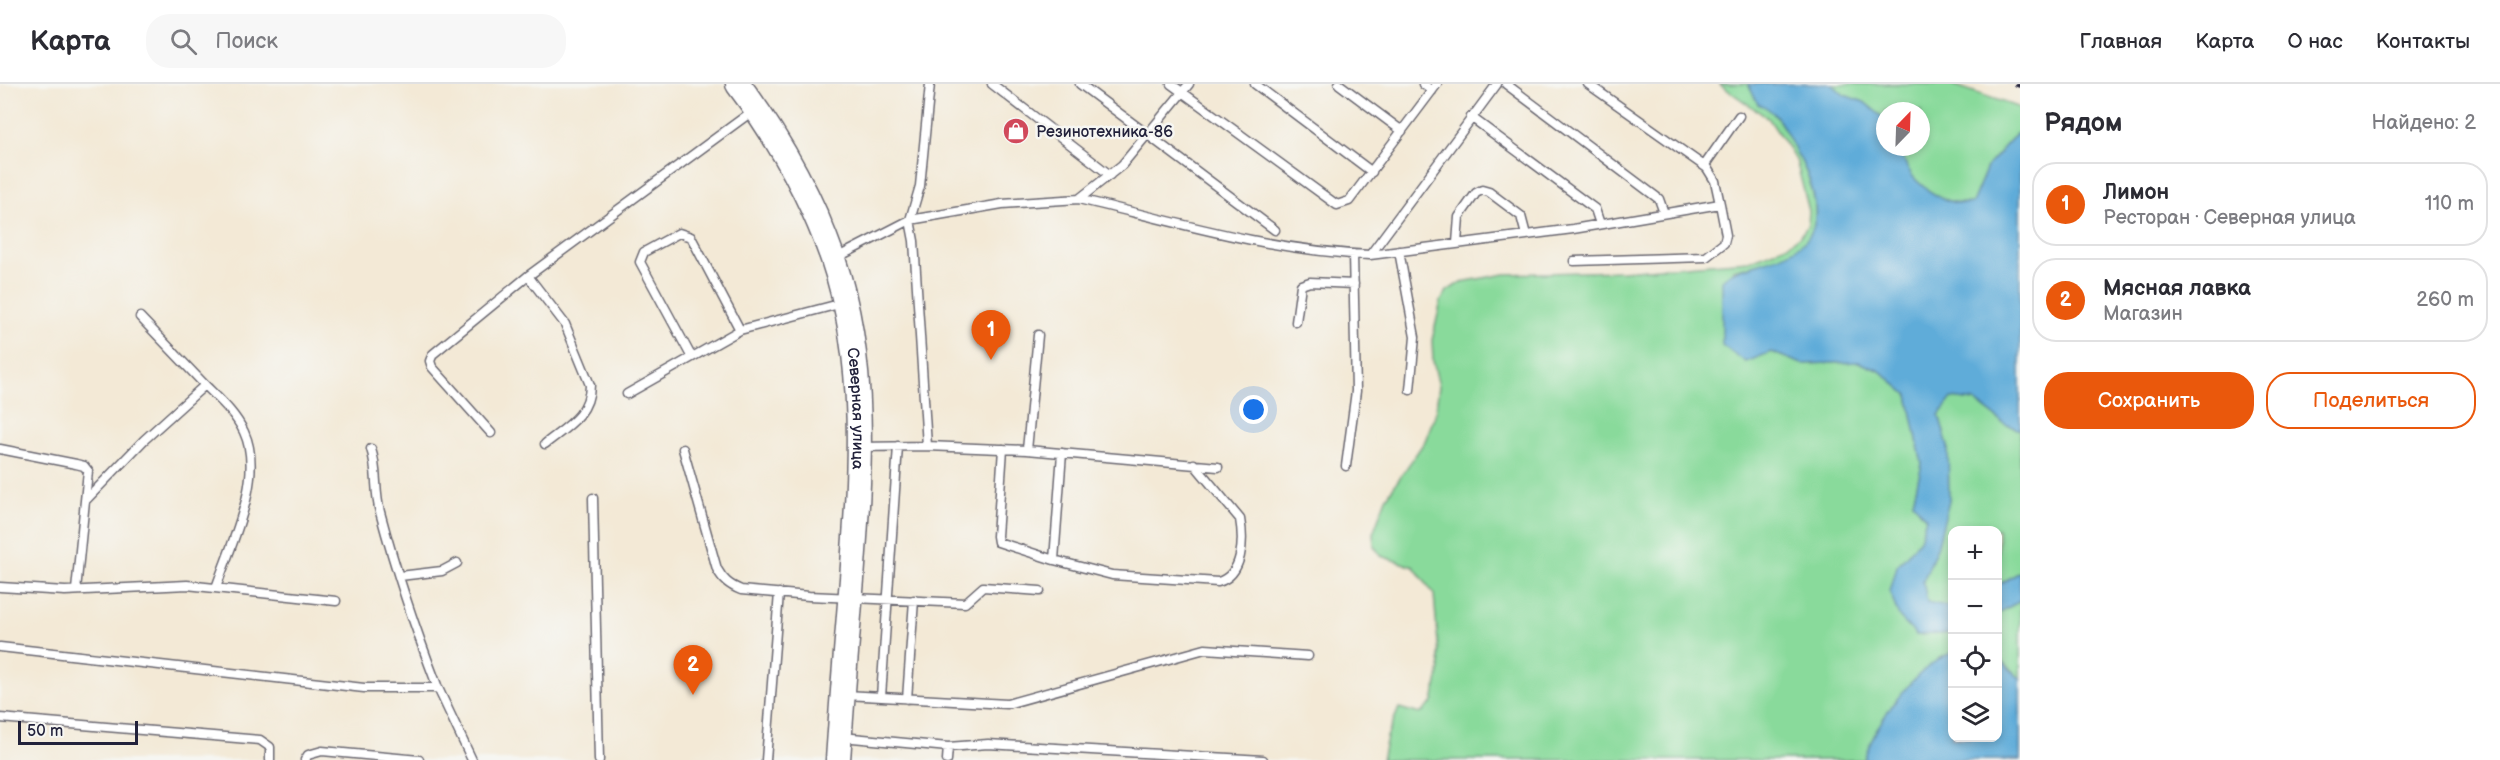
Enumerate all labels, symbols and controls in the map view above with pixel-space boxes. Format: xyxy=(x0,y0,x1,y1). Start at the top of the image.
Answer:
search box xyxy=(146,14,566,68)
text: Карта xyxy=(30,25,110,58)
icon: search xyxy=(167,25,200,58)
text: Поиск xyxy=(215,28,278,55)
text: Главная xyxy=(2079,29,2162,54)
text: Карта xyxy=(2195,29,2254,54)
text: О нас xyxy=(2287,29,2343,54)
text: Контакты xyxy=(2376,29,2470,54)
north arrow xyxy=(1876,102,1930,156)
text: Рядом xyxy=(2044,108,2122,139)
text: Найдено: 2 xyxy=(2372,111,2476,135)
shop icon: Резинотехника-86 xyxy=(1001,116,1031,146)
place label: Резинотехника-86 xyxy=(1036,123,1173,142)
text: Лимон xyxy=(2103,179,2169,206)
text: 1 xyxy=(2061,192,2070,216)
text: 110 m xyxy=(2425,192,2474,216)
text: Ресторан · Северная улица xyxy=(2103,206,2356,230)
text: Мясная лавка xyxy=(2103,275,2251,302)
text: 2 xyxy=(2060,288,2071,312)
text: 260 m xyxy=(2416,288,2474,312)
text: Магазин xyxy=(2103,302,2183,326)
pin: 1 xyxy=(972,310,1010,360)
street label: Северная улица xyxy=(842,347,867,470)
button: Сохранить xyxy=(2044,372,2254,429)
button: Поделиться xyxy=(2266,372,2476,429)
your location xyxy=(1239,395,1268,424)
map controls xyxy=(1948,526,2002,742)
button: + xyxy=(1948,526,2002,580)
button: − xyxy=(1948,580,2002,634)
button: locate xyxy=(1948,634,2002,688)
pin: 2 xyxy=(674,646,712,695)
button: layers xyxy=(1948,688,2002,742)
scale bar xyxy=(18,718,138,746)
text: 50 m xyxy=(27,722,63,741)

